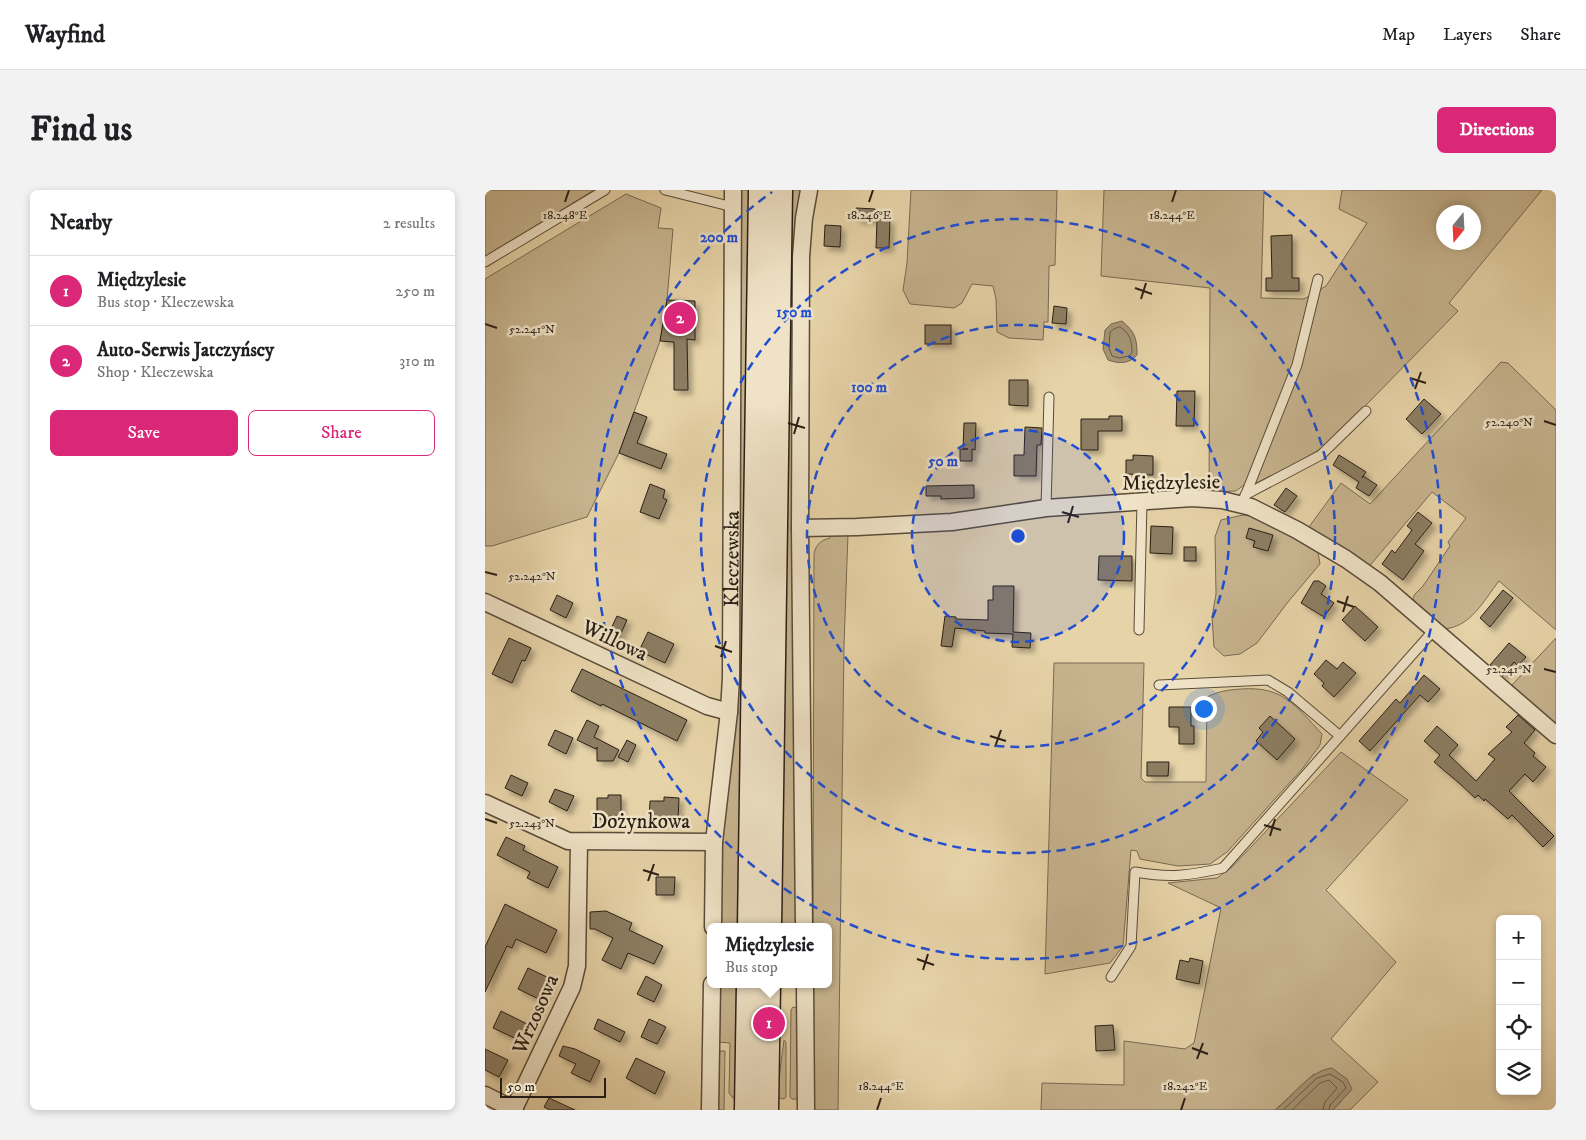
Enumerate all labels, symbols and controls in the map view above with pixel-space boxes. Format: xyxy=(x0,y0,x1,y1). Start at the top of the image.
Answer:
text: Wayfind xyxy=(25,20,105,50)
text: Map xyxy=(1382,24,1415,46)
text: Layers xyxy=(1443,24,1492,46)
text: Share xyxy=(1520,24,1561,46)
button: Directions xyxy=(1437,107,1556,153)
text: Find us xyxy=(30,108,132,152)
north arrow xyxy=(1436,205,1481,250)
text: 18.248°E xyxy=(543,208,588,223)
text: 18.246°E xyxy=(847,208,892,223)
text: 18.244°E xyxy=(1149,208,1195,223)
text: Nearby xyxy=(50,210,112,236)
text: 2 results xyxy=(383,213,435,233)
text: 200 m xyxy=(700,228,739,247)
text: Międzylesie xyxy=(97,269,186,292)
text: 1 xyxy=(63,281,69,301)
text: 250 m xyxy=(395,281,435,301)
text: Bus stop · Kleczewska xyxy=(97,292,234,312)
pin: 2 xyxy=(664,299,696,337)
text: 150 m xyxy=(776,303,812,322)
text: 52.241°N xyxy=(509,322,555,337)
text: Auto-Serwis Jatczyńscy xyxy=(97,339,274,362)
text: 2 xyxy=(62,351,70,371)
text: 310 m xyxy=(399,351,435,371)
text: Shop · Kleczewska xyxy=(97,362,214,382)
text: 100 m xyxy=(851,378,888,397)
button: Save xyxy=(50,410,238,456)
button: Share xyxy=(248,410,435,456)
text: 52.240°N xyxy=(1485,415,1533,430)
text: 50 m xyxy=(927,452,959,471)
street label: Międzylesie xyxy=(1122,469,1221,497)
street label: Kleczewska xyxy=(719,511,746,607)
centre of rings xyxy=(1009,527,1027,545)
text: 52.242°N xyxy=(508,569,556,584)
street label: Willowa xyxy=(577,614,652,667)
text: 52.241°N xyxy=(1486,662,1532,677)
your location xyxy=(1191,696,1217,722)
street label: Dożynkowa xyxy=(592,809,690,835)
text: 52.243°N xyxy=(509,816,555,831)
map controls xyxy=(1496,915,1541,1095)
button: + xyxy=(1496,915,1541,960)
popup xyxy=(707,923,832,988)
text: Międzylesie xyxy=(725,934,814,957)
text: Bus stop xyxy=(725,957,778,977)
button: − xyxy=(1496,960,1541,1005)
street label: Wrzosowa xyxy=(506,970,565,1059)
pin: 1 xyxy=(753,1004,785,1042)
button: locate xyxy=(1496,1005,1541,1050)
button: layers xyxy=(1496,1050,1541,1095)
scale bar xyxy=(500,1075,606,1098)
text: 50 m xyxy=(507,1078,535,1096)
text: 18.244°E xyxy=(858,1079,904,1094)
text: 18.242°E xyxy=(1163,1079,1208,1094)

